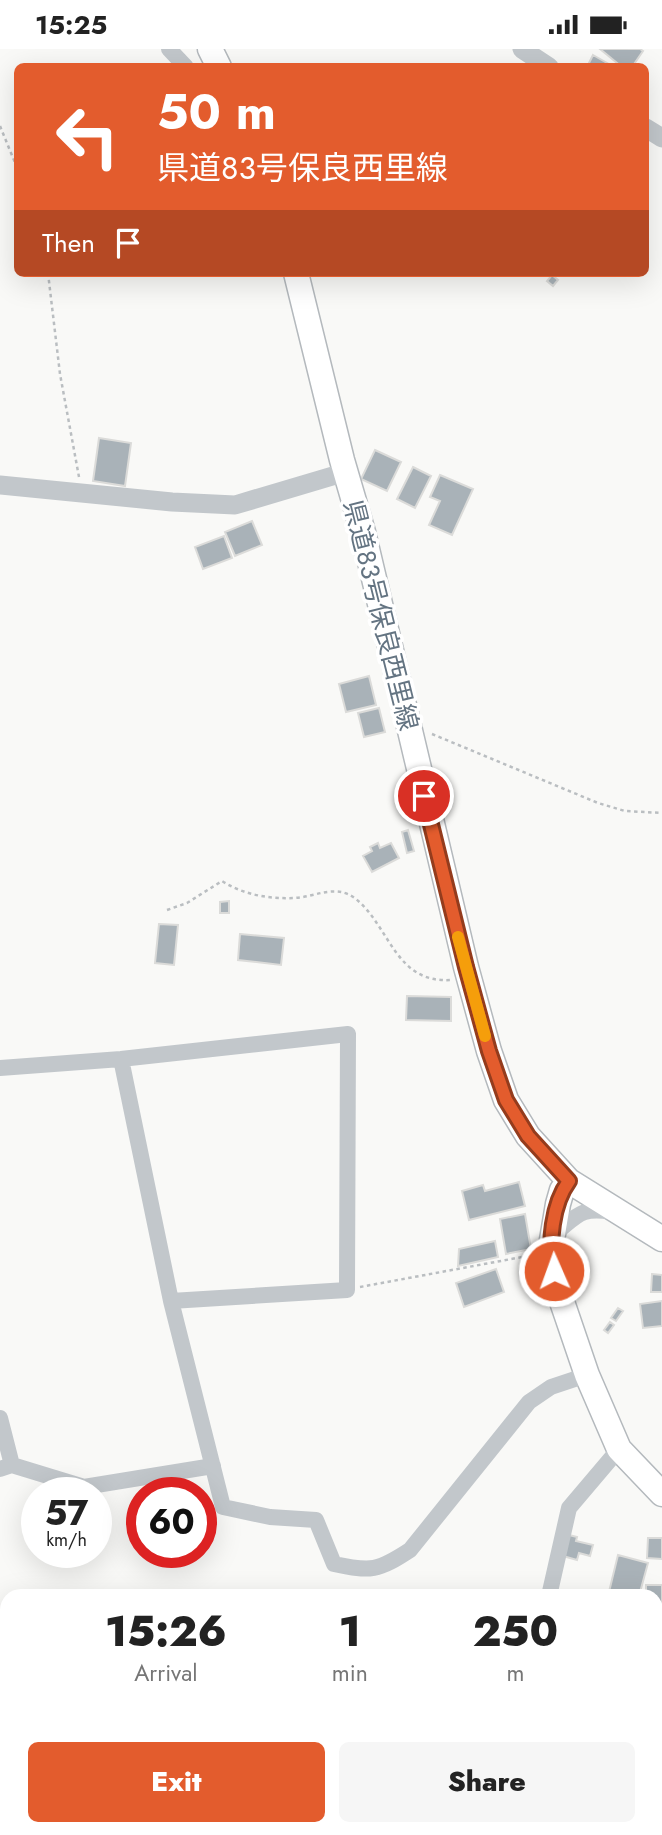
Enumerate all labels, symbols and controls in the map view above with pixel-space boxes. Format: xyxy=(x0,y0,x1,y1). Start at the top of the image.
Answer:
text: 15:25 xyxy=(35,6,107,44)
text: 50 m xyxy=(157,77,276,147)
icon: left xyxy=(42,91,133,182)
text: 県道83号保良西里線 xyxy=(157,145,448,191)
text: Then xyxy=(42,224,95,262)
icon: arrive xyxy=(109,224,147,262)
street label: 県道83号保良西里線 xyxy=(334,496,428,734)
pin xyxy=(394,766,454,826)
icon: arrive xyxy=(405,777,443,815)
position arrow xyxy=(517,1234,591,1308)
speed limit sign: 60 xyxy=(126,1477,217,1568)
text: 57 xyxy=(45,1488,88,1538)
text: km/h xyxy=(46,1527,87,1553)
text: 15:26 xyxy=(105,1601,227,1662)
text: 1 xyxy=(339,1601,361,1662)
text: 250 xyxy=(473,1601,558,1662)
text: Arrival xyxy=(134,1656,198,1690)
text: min xyxy=(332,1656,368,1690)
text: m xyxy=(506,1656,524,1690)
button: Exit xyxy=(28,1742,325,1822)
button: Share xyxy=(339,1742,635,1822)

